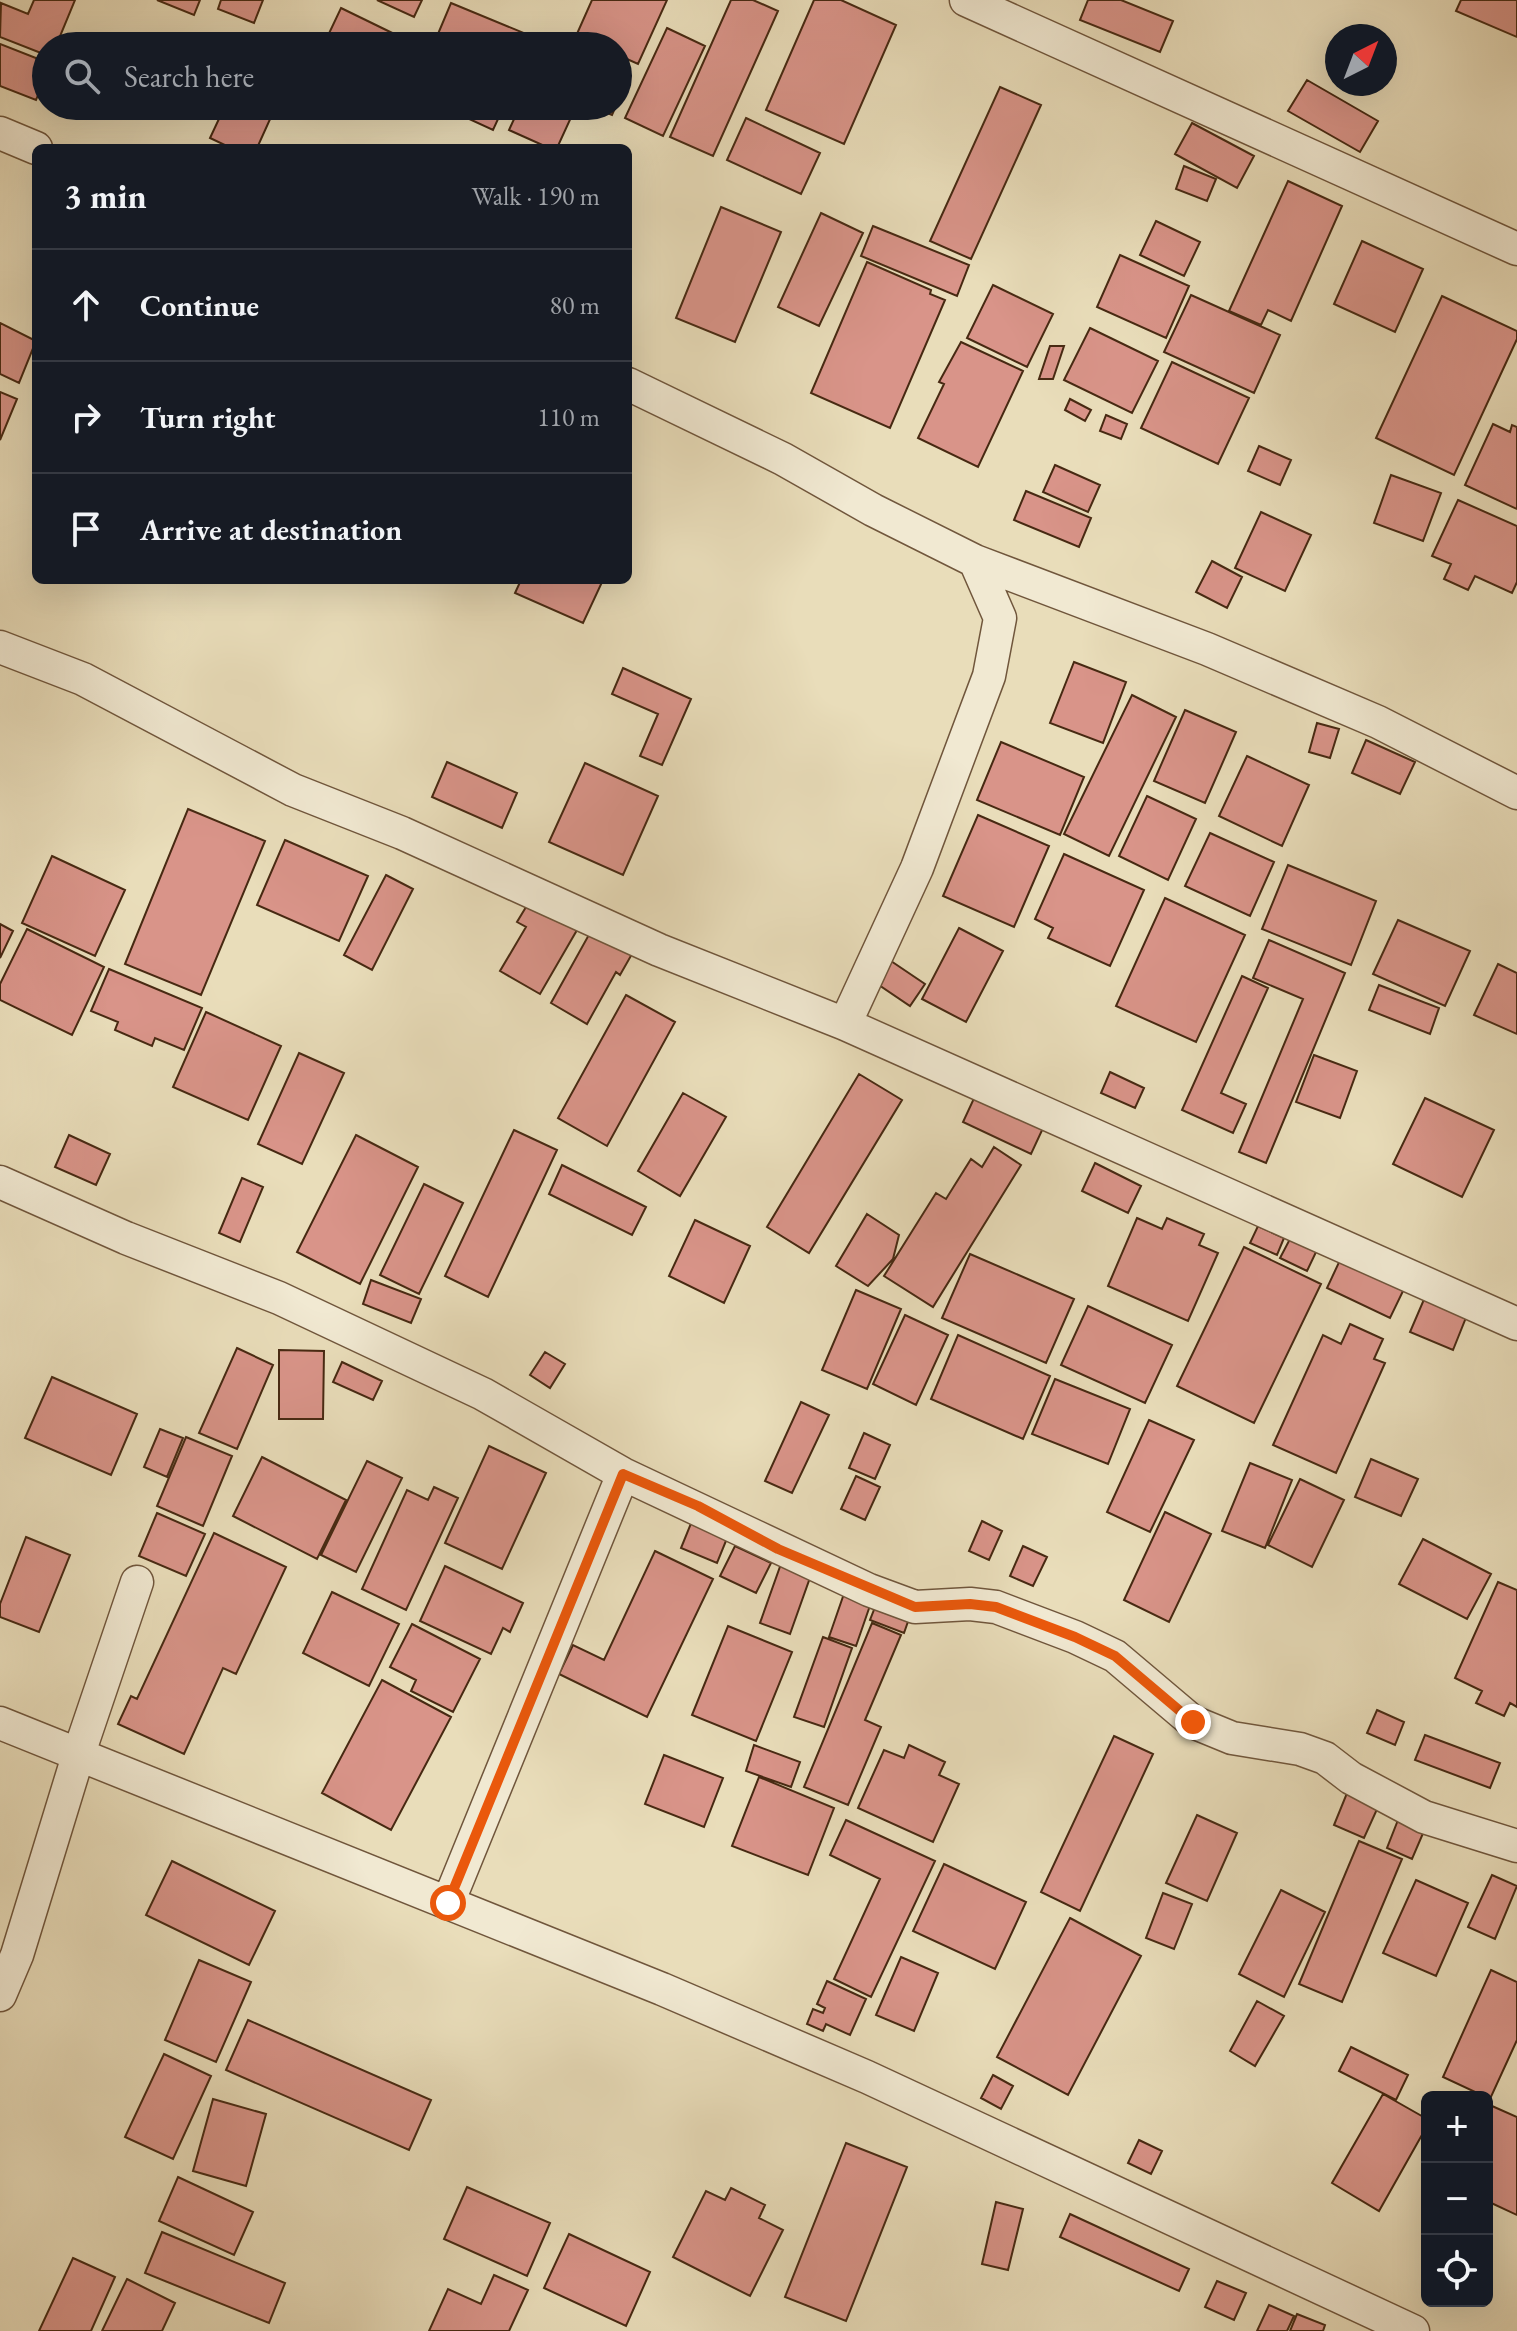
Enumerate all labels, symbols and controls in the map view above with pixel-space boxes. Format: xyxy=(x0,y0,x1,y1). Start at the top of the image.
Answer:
north arrow xyxy=(1325,24,1397,96)
search box xyxy=(32,32,632,120)
icon: search xyxy=(60,54,104,98)
text: Search here xyxy=(124,57,254,96)
text: 3 min xyxy=(64,174,147,218)
text: Walk · 190 m xyxy=(472,179,600,213)
icon: ahead xyxy=(64,283,108,327)
text: Continue xyxy=(140,286,259,325)
text: 80 m xyxy=(550,288,600,322)
icon: right xyxy=(64,395,108,439)
text: Turn right xyxy=(140,398,276,437)
text: 110 m xyxy=(537,400,600,434)
icon: arrive xyxy=(64,507,108,551)
text: Arrive at destination xyxy=(140,510,402,549)
route end xyxy=(1175,1704,1211,1740)
route start xyxy=(430,1885,466,1921)
map controls xyxy=(1421,2091,1493,2307)
button: + xyxy=(1421,2091,1493,2163)
button: − xyxy=(1421,2163,1493,2235)
button: locate xyxy=(1421,2235,1493,2307)

